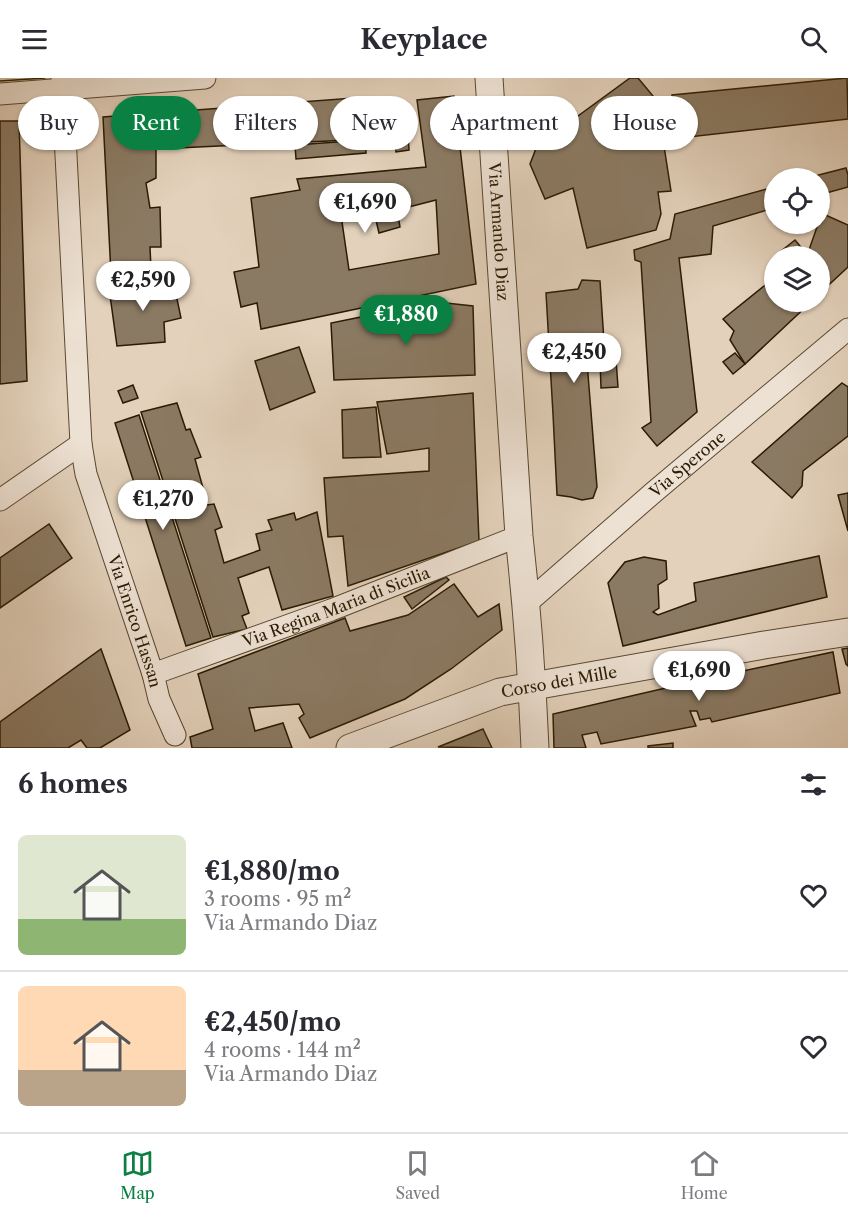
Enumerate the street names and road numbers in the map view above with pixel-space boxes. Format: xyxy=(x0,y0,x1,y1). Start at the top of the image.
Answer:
street label: Via Armando Diaz xyxy=(484,161,514,302)
street label: Via Sperone xyxy=(644,427,729,502)
street label: Via Enrico Hassan xyxy=(103,551,166,689)
street label: Via Regina Maria di Sicilia xyxy=(239,562,433,651)
street label: Corso dei Mille xyxy=(499,661,619,702)

